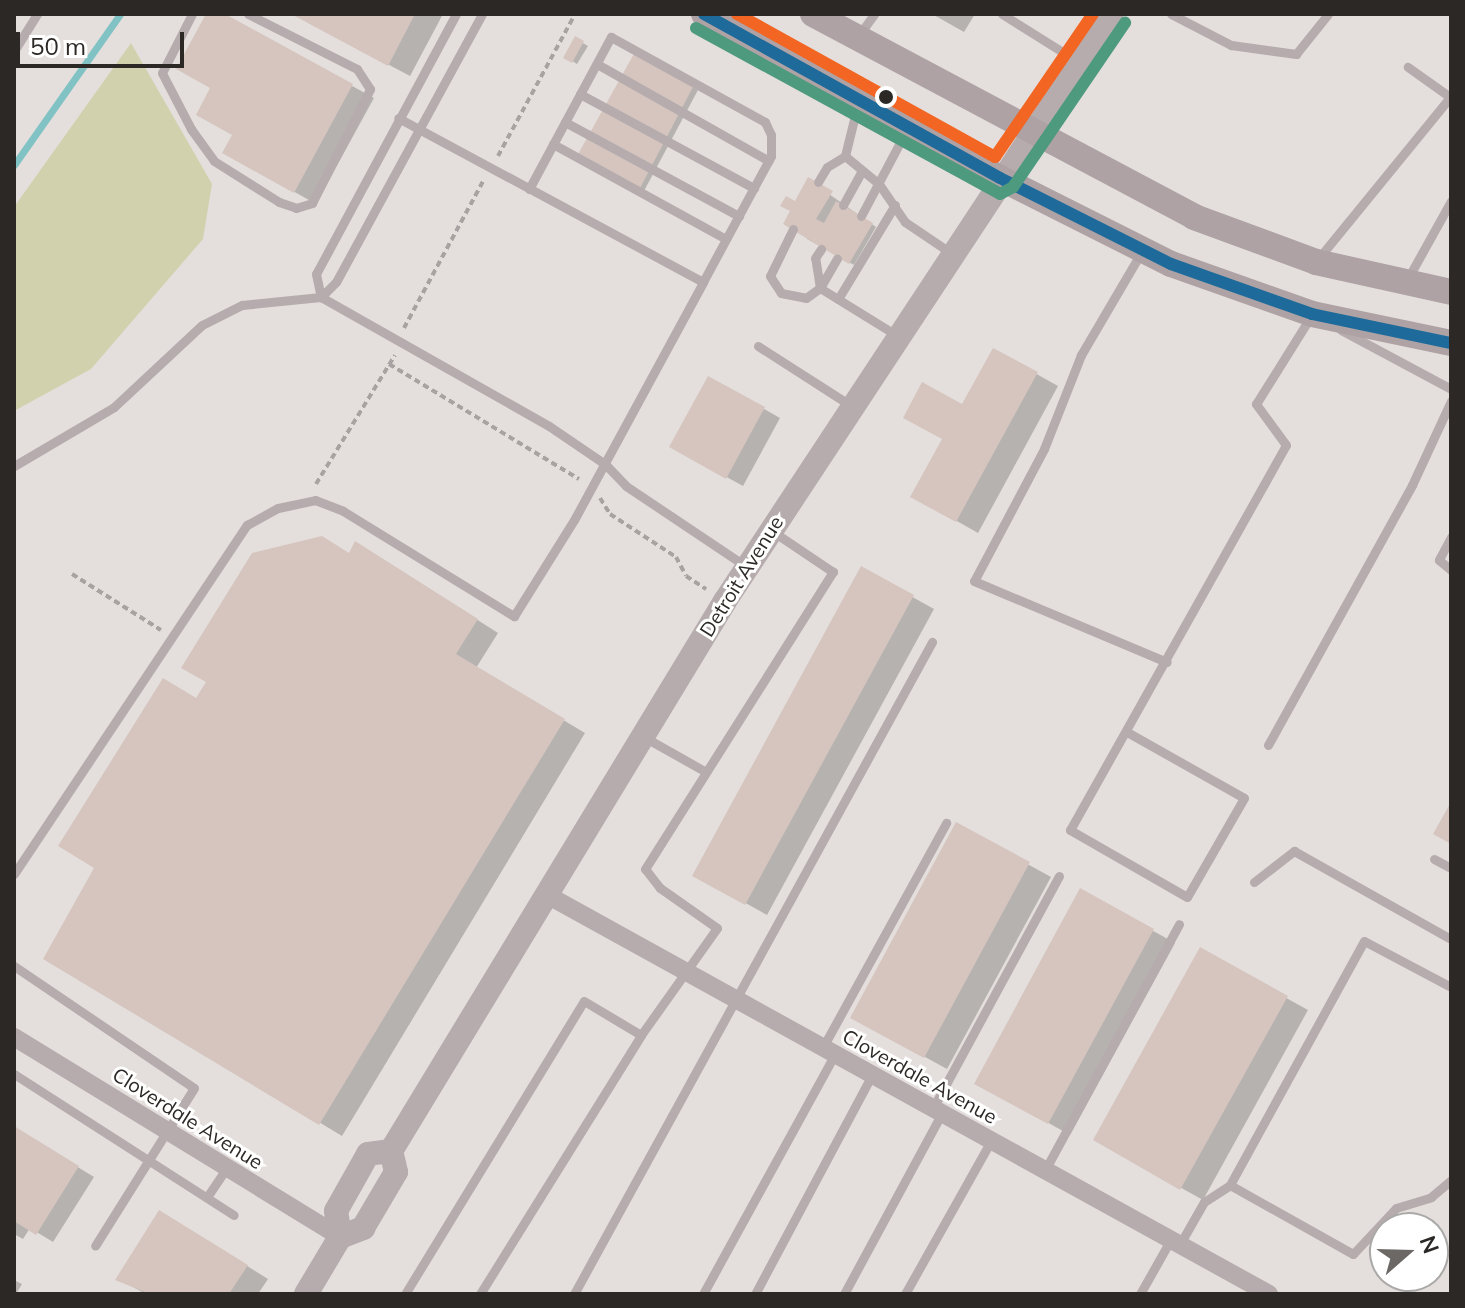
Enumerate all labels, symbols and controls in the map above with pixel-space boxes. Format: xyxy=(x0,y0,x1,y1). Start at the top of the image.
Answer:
scale bar xyxy=(20,16,188,66)
text: 50 m xyxy=(30,31,86,61)
unlabelled marker xyxy=(878,89,894,105)
street label: Detroit Avenue xyxy=(694,511,788,641)
street label: Cloverdale Avenue xyxy=(839,1024,1001,1128)
street label: Cloverdale Avenue xyxy=(108,1062,268,1174)
north arrow xyxy=(1369,1212,1449,1292)
text: N xyxy=(1414,1232,1446,1257)

